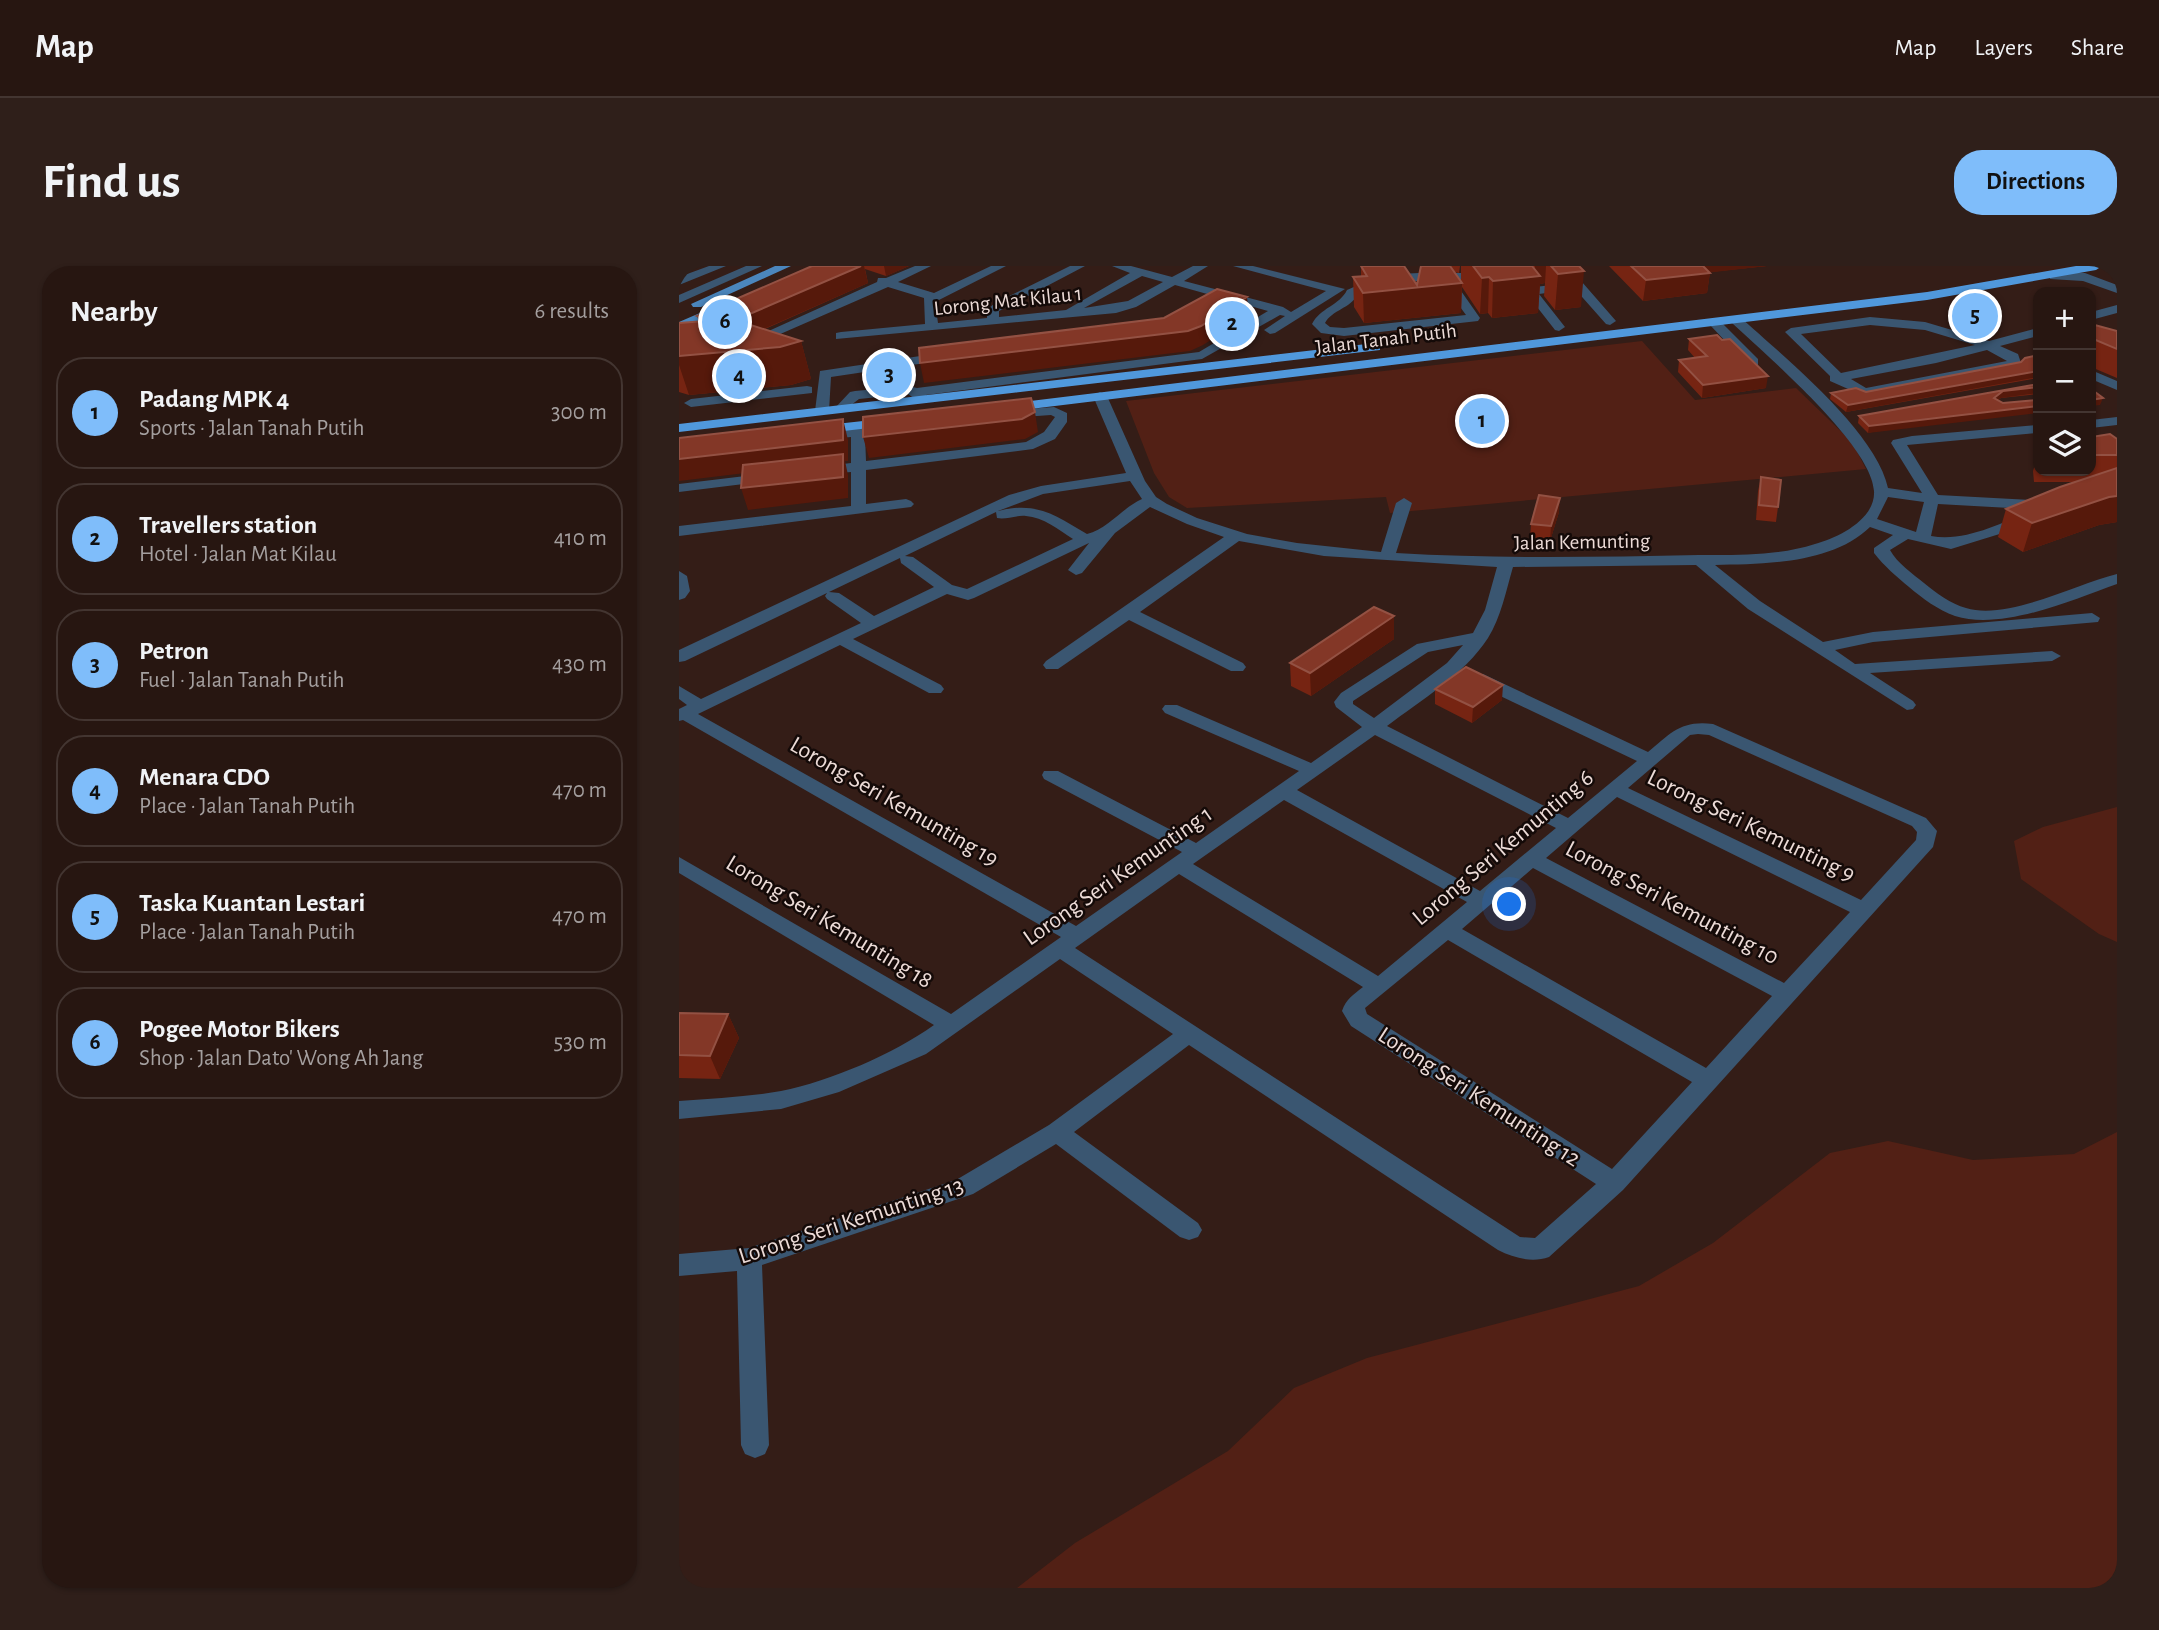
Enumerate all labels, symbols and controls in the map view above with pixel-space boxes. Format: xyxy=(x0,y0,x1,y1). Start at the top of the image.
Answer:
text: Map xyxy=(35,31,94,64)
text: Map xyxy=(1894,36,1936,60)
text: Layers xyxy=(1974,36,2033,60)
text: Share xyxy=(2071,36,2124,60)
button: Directions xyxy=(1954,150,2117,215)
text: Find us xyxy=(42,158,181,207)
street label: Lorong Mat Kilau 1 xyxy=(933,283,1083,319)
map controls xyxy=(2033,287,2096,476)
button: + xyxy=(2033,287,2096,350)
pin: 5 xyxy=(1952,290,1998,342)
pin: 6 xyxy=(702,296,748,348)
text: Nearby xyxy=(70,297,158,327)
pin: 2 xyxy=(1209,298,1255,350)
text: 6 results xyxy=(535,300,609,323)
street label: Jalan Tanah Putih xyxy=(1314,320,1458,358)
pin: 3 xyxy=(866,349,912,401)
pin: 4 xyxy=(716,350,762,402)
button: − xyxy=(2033,350,2096,413)
text: Padang MPK 4 xyxy=(139,386,289,412)
pin: 1 xyxy=(1459,395,1505,447)
text: 1 xyxy=(91,401,99,424)
text: 300 m xyxy=(551,401,607,424)
button: layers xyxy=(2033,413,2096,476)
text: Sports · Jalan Tanah Putih xyxy=(139,417,364,440)
text: Travellers station xyxy=(139,512,317,538)
text: 2 xyxy=(90,527,100,550)
text: 410 m xyxy=(554,527,607,550)
street label: Jalan Kemunting xyxy=(1514,530,1651,554)
text: Hotel · Jalan Mat Kilau xyxy=(139,543,337,566)
text: Petron xyxy=(139,638,209,664)
text: 3 xyxy=(90,653,100,676)
text: 430 m xyxy=(552,653,607,676)
text: Fuel · Jalan Tanah Putih xyxy=(139,669,344,692)
street label: Lorong Seri Kemunting 19 xyxy=(786,733,1002,871)
text: Menara CDO xyxy=(139,764,270,790)
street label: Lorong Seri Kemunting 9 xyxy=(1643,765,1859,887)
street label: Lorong Seri Kemunting 6 xyxy=(1408,766,1598,930)
text: 4 xyxy=(89,779,101,802)
text: 470 m xyxy=(552,779,607,802)
text: Place · Jalan Tanah Putih xyxy=(139,795,355,818)
street label: Lorong Seri Kemunting 1 xyxy=(1019,802,1217,950)
street label: Lorong Seri Kemunting 10 xyxy=(1561,837,1783,969)
street label: Lorong Seri Kemunting 18 xyxy=(722,851,936,993)
your location xyxy=(1492,887,1526,921)
text: Taska Kuantan Lestari xyxy=(139,890,365,916)
text: 5 xyxy=(90,905,100,928)
text: 470 m xyxy=(552,905,607,928)
text: Place · Jalan Tanah Putih xyxy=(139,921,355,944)
text: Pogee Motor Bikers xyxy=(139,1016,340,1042)
street label: Lorong Seri Kemunting 12 xyxy=(1374,1023,1584,1171)
text: 6 xyxy=(89,1031,101,1054)
text: 530 m xyxy=(554,1031,607,1054)
text: Shop · Jalan Dato' Wong Ah Jang xyxy=(139,1047,423,1070)
street label: Lorong Seri Kemunting 13 xyxy=(736,1173,966,1269)

